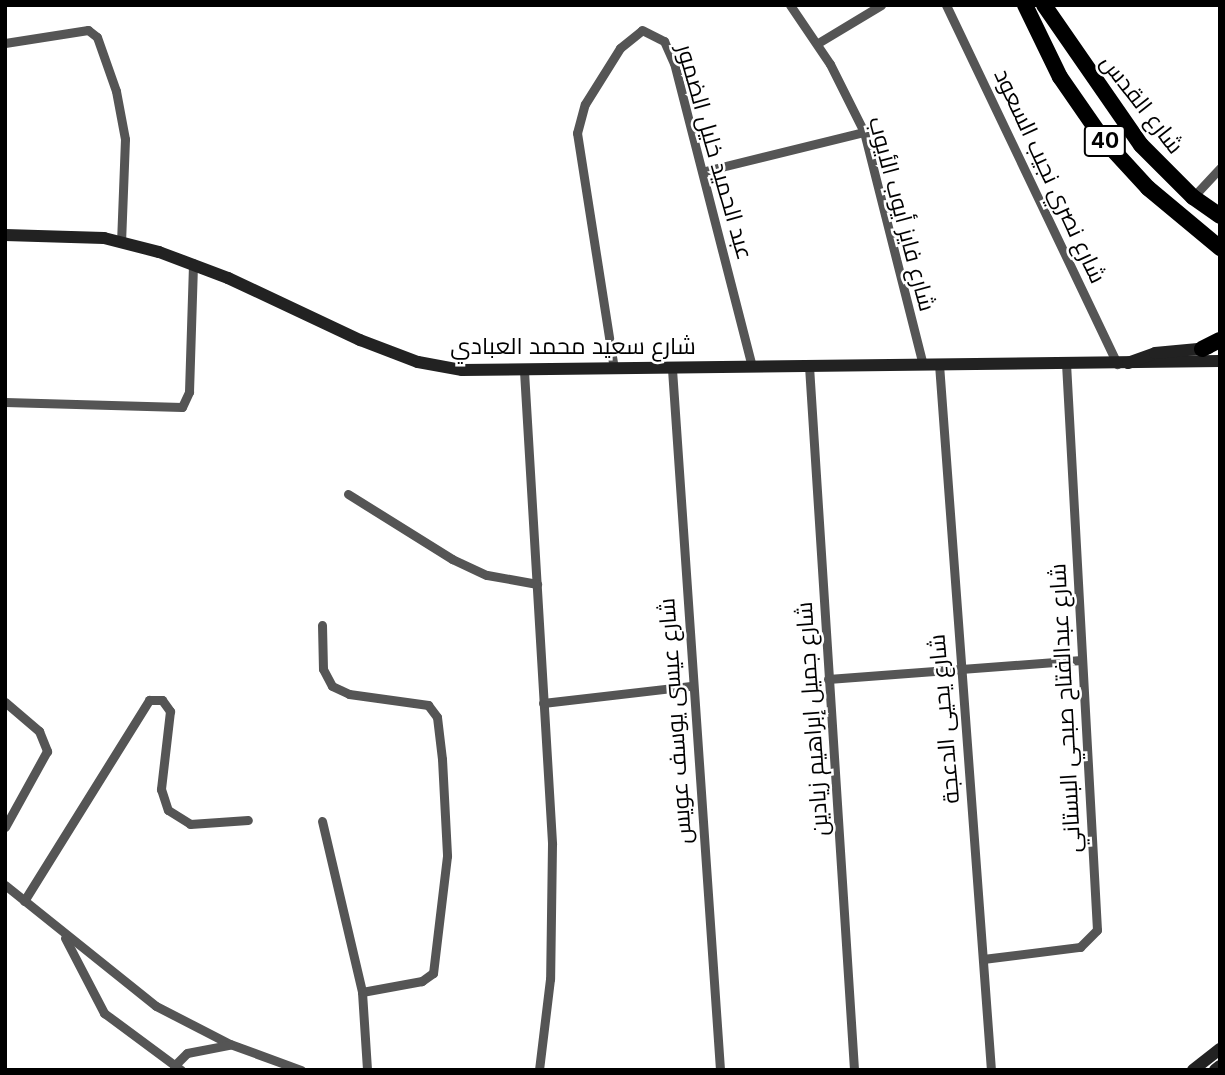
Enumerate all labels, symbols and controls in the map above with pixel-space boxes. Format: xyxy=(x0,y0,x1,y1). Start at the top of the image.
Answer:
street label: عبد الحميد خليل الضمور xyxy=(671,41,759,263)
street label: شارع القدس xyxy=(1095,49,1189,159)
street label: شارع نصري نجيب السعود xyxy=(988,64,1112,288)
street label: شارع فايز أيوب الأيوب xyxy=(863,114,941,314)
road number: 40 xyxy=(1082,124,1128,158)
street label: شارع سعيد محمد العبادي xyxy=(450,332,696,360)
street label: شارع عبدالفتاح صبحي البستاني xyxy=(1044,563,1086,853)
street label: شارع عيسى يوسف عويس xyxy=(653,597,697,845)
street label: شارع جميل إبراهيم زيادين xyxy=(790,601,834,837)
street label: شارع يحيى الدعجة xyxy=(923,633,965,805)

